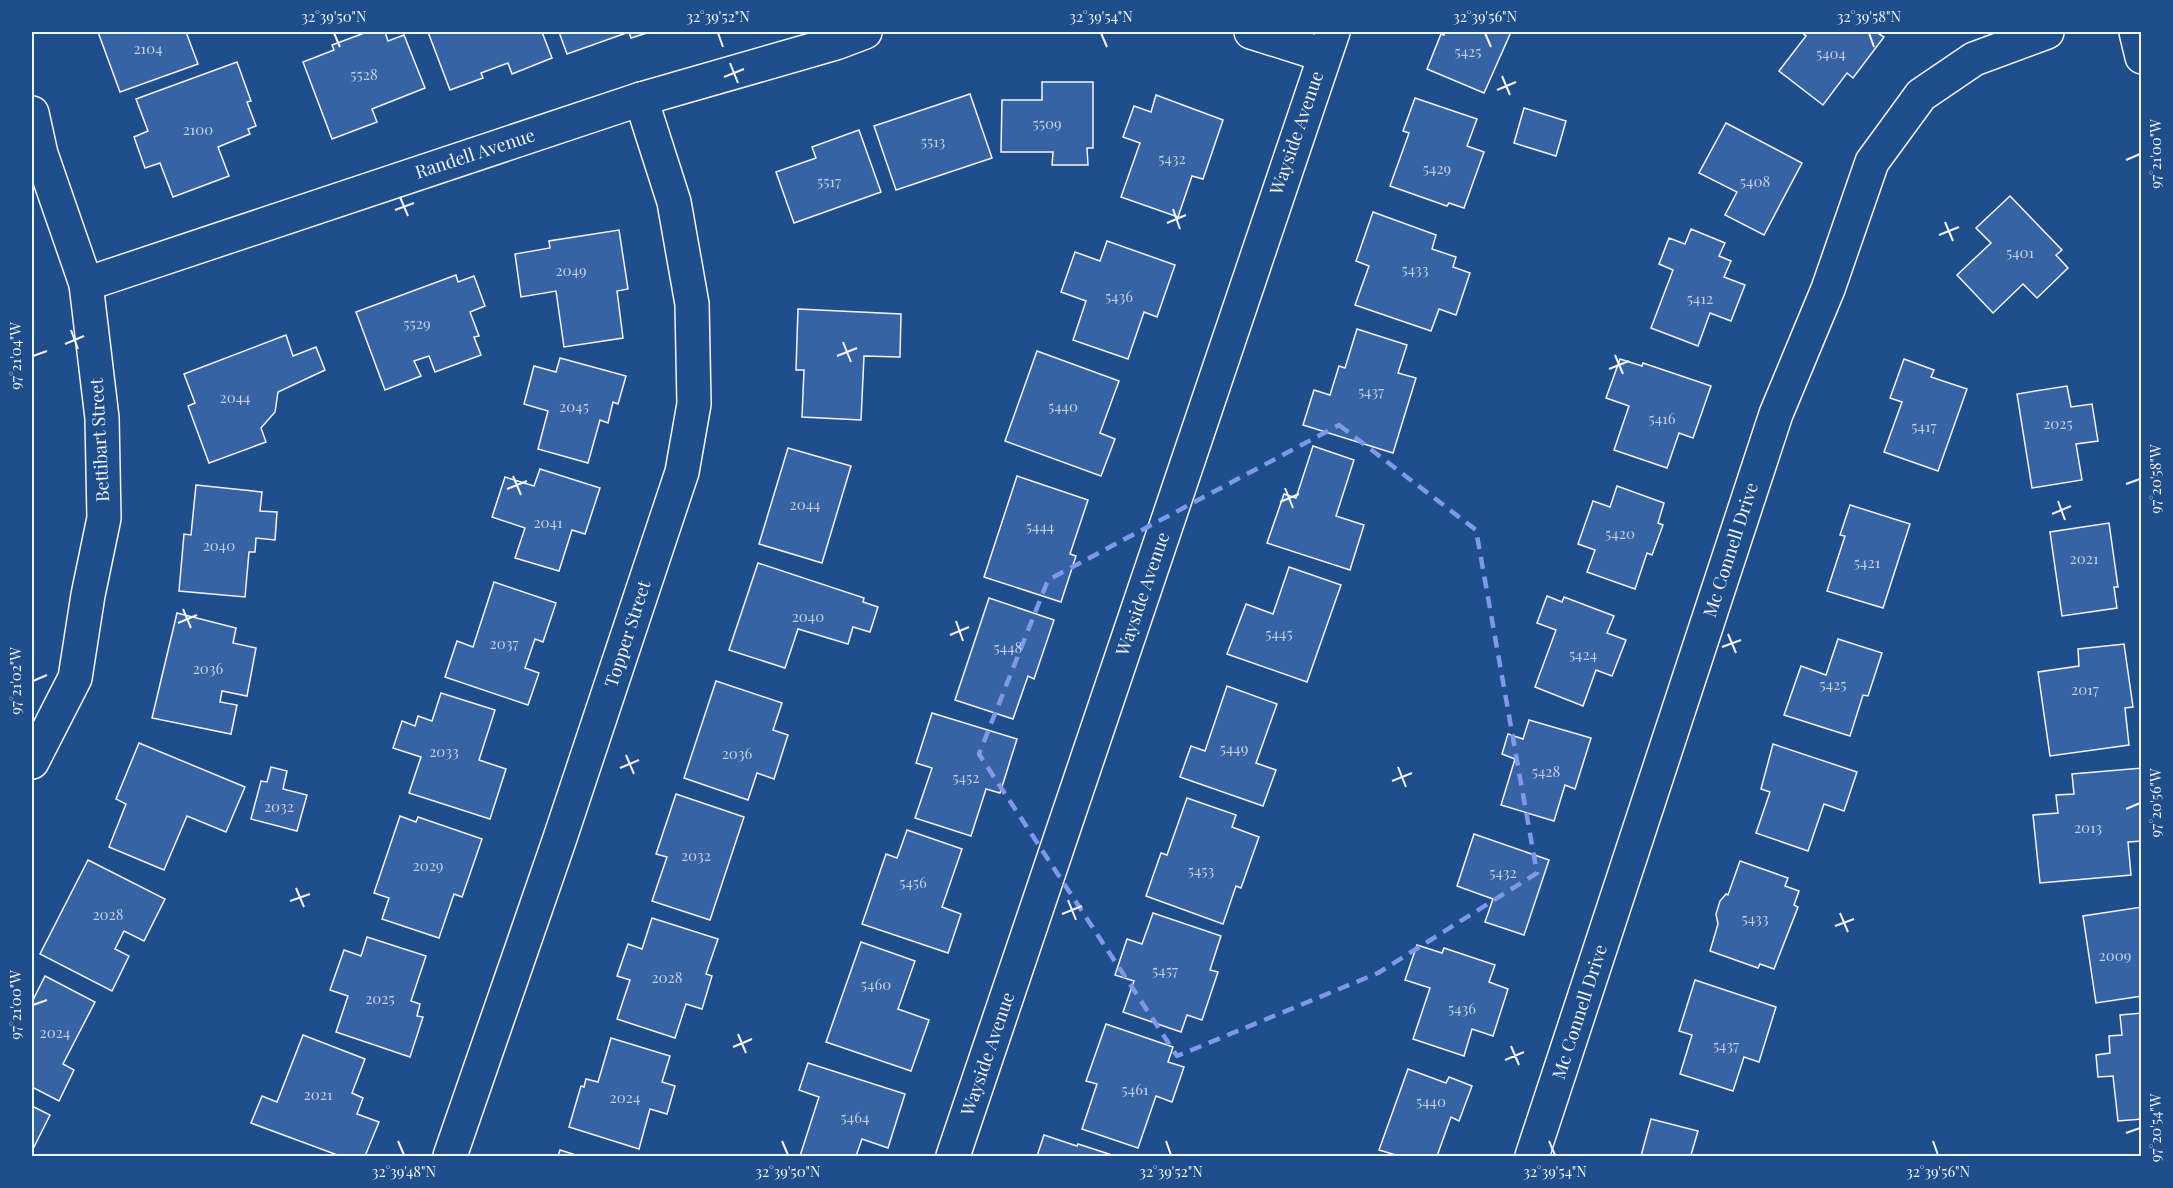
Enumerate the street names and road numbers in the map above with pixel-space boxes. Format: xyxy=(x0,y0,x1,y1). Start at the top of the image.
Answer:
street label: Wayside Avenue xyxy=(1263,68,1328,199)
street label: Randell Avenue xyxy=(412,122,538,184)
street label: Bettibart Street xyxy=(84,377,114,502)
street label: Mc Connell Drive xyxy=(1697,479,1763,620)
street label: Wayside Avenue xyxy=(1109,529,1174,660)
street label: Topper Street xyxy=(599,577,656,690)
street label: Mc Connell Drive xyxy=(1546,941,1612,1082)
street label: Wayside Avenue xyxy=(954,989,1019,1120)

